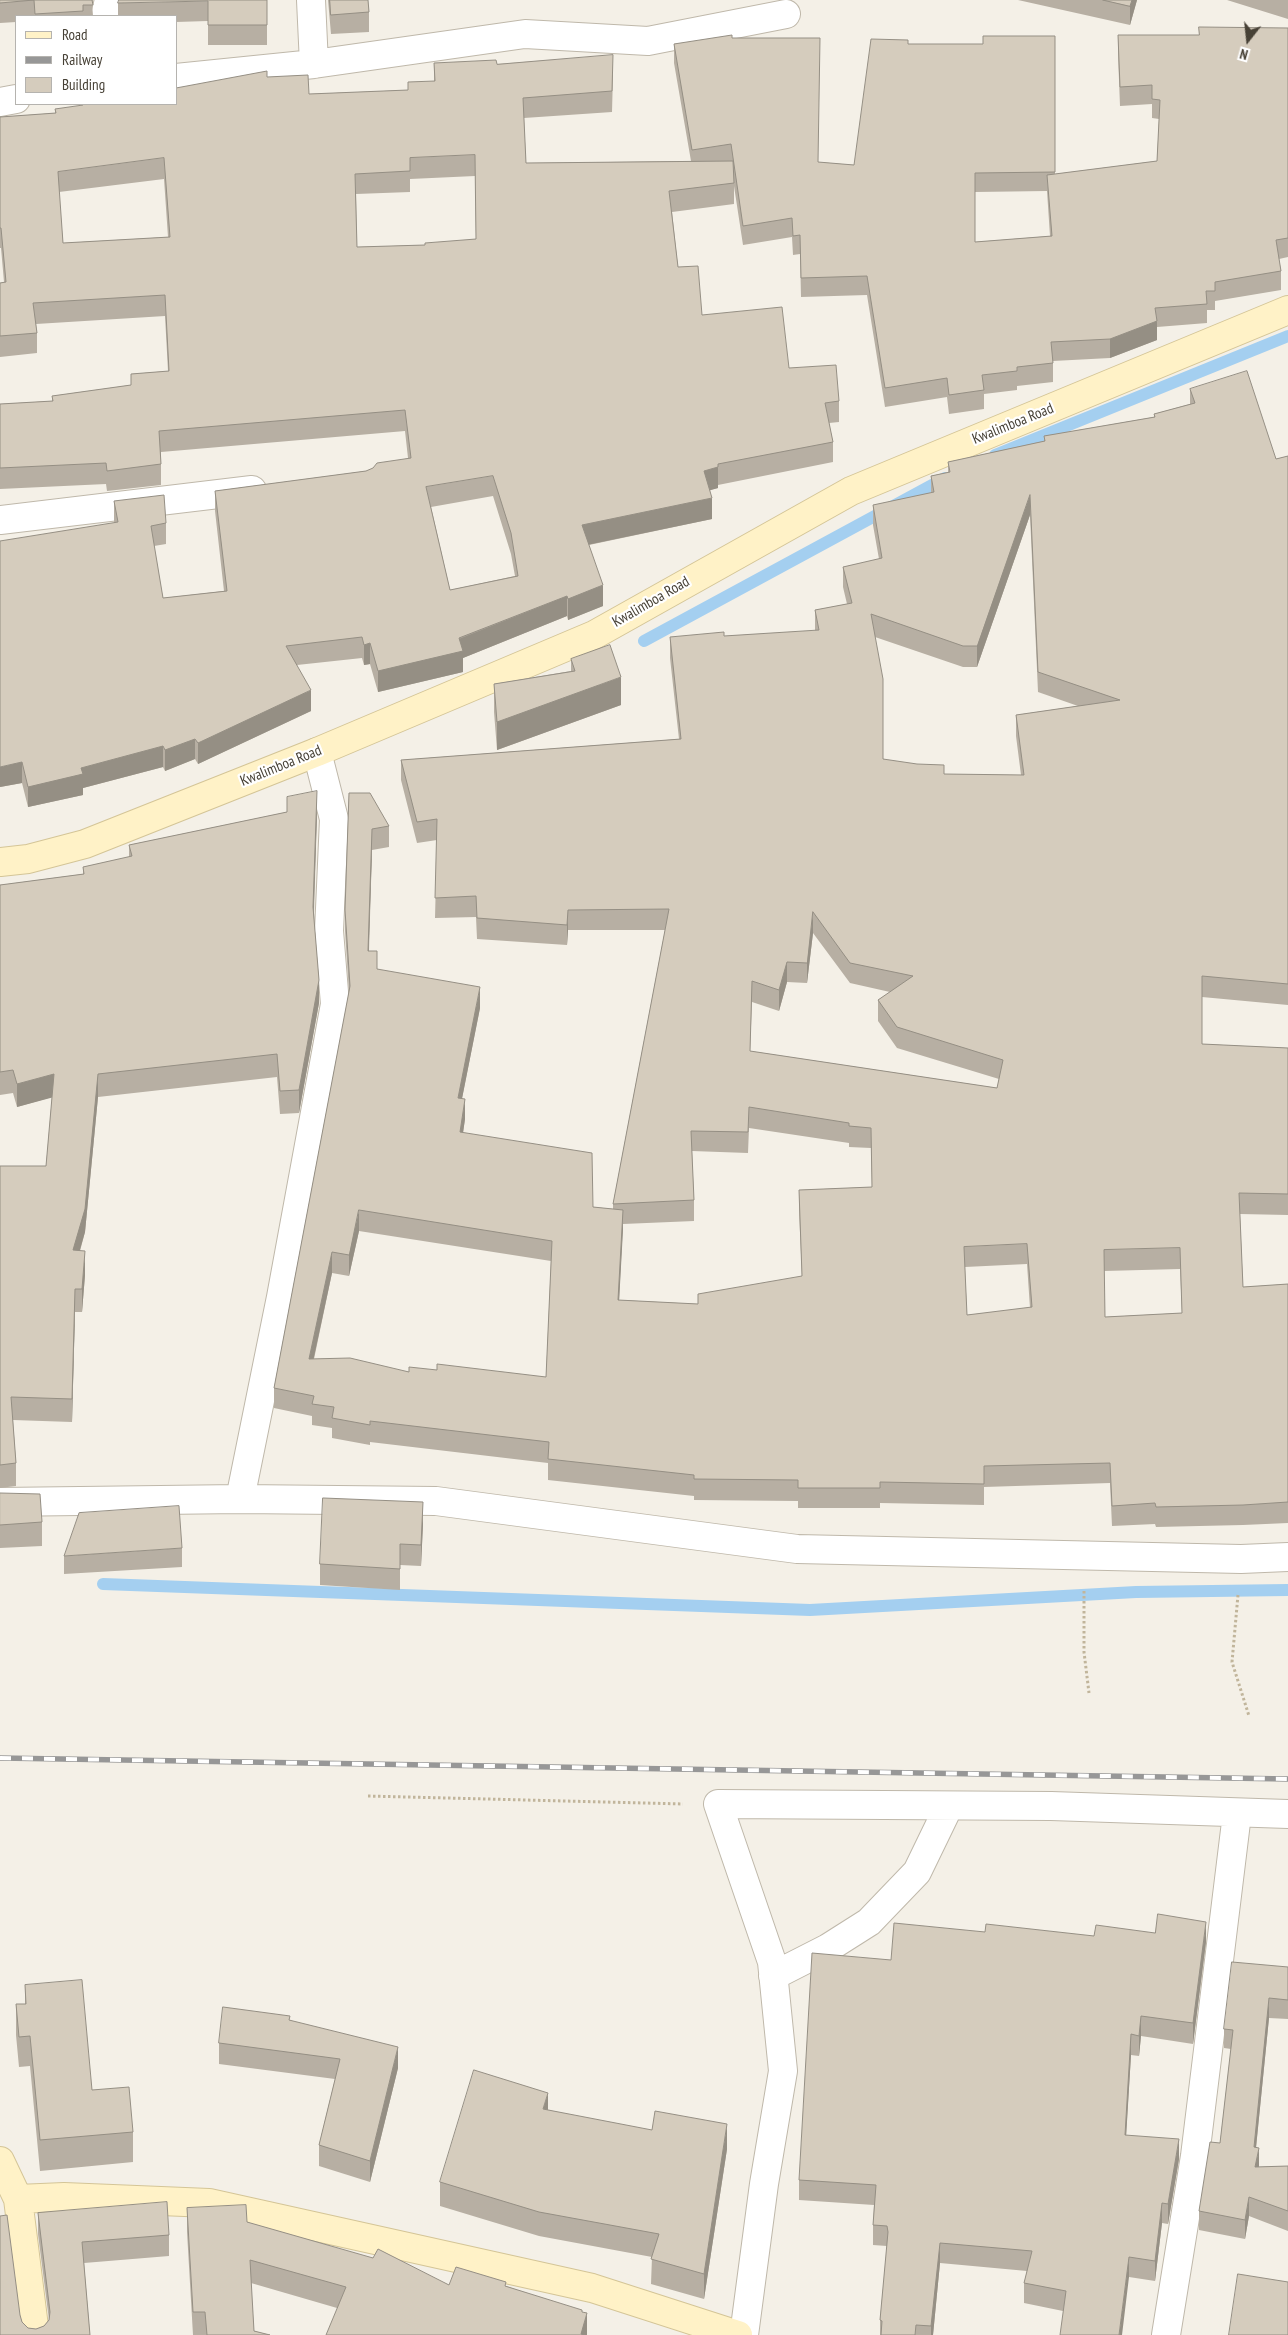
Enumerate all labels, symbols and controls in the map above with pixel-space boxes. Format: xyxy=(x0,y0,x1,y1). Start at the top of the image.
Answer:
legend xyxy=(15,15,178,105)
north arrow xyxy=(1223,15,1273,65)
text: Road xyxy=(62,25,88,44)
text: N xyxy=(1238,45,1250,64)
text: Railway xyxy=(62,50,102,69)
text: Building xyxy=(62,75,105,94)
street label: Kwalimboa Road xyxy=(970,400,1056,448)
street label: Kwalimboa Road xyxy=(609,573,693,631)
street label: Kwalimboa Road xyxy=(238,742,324,790)

